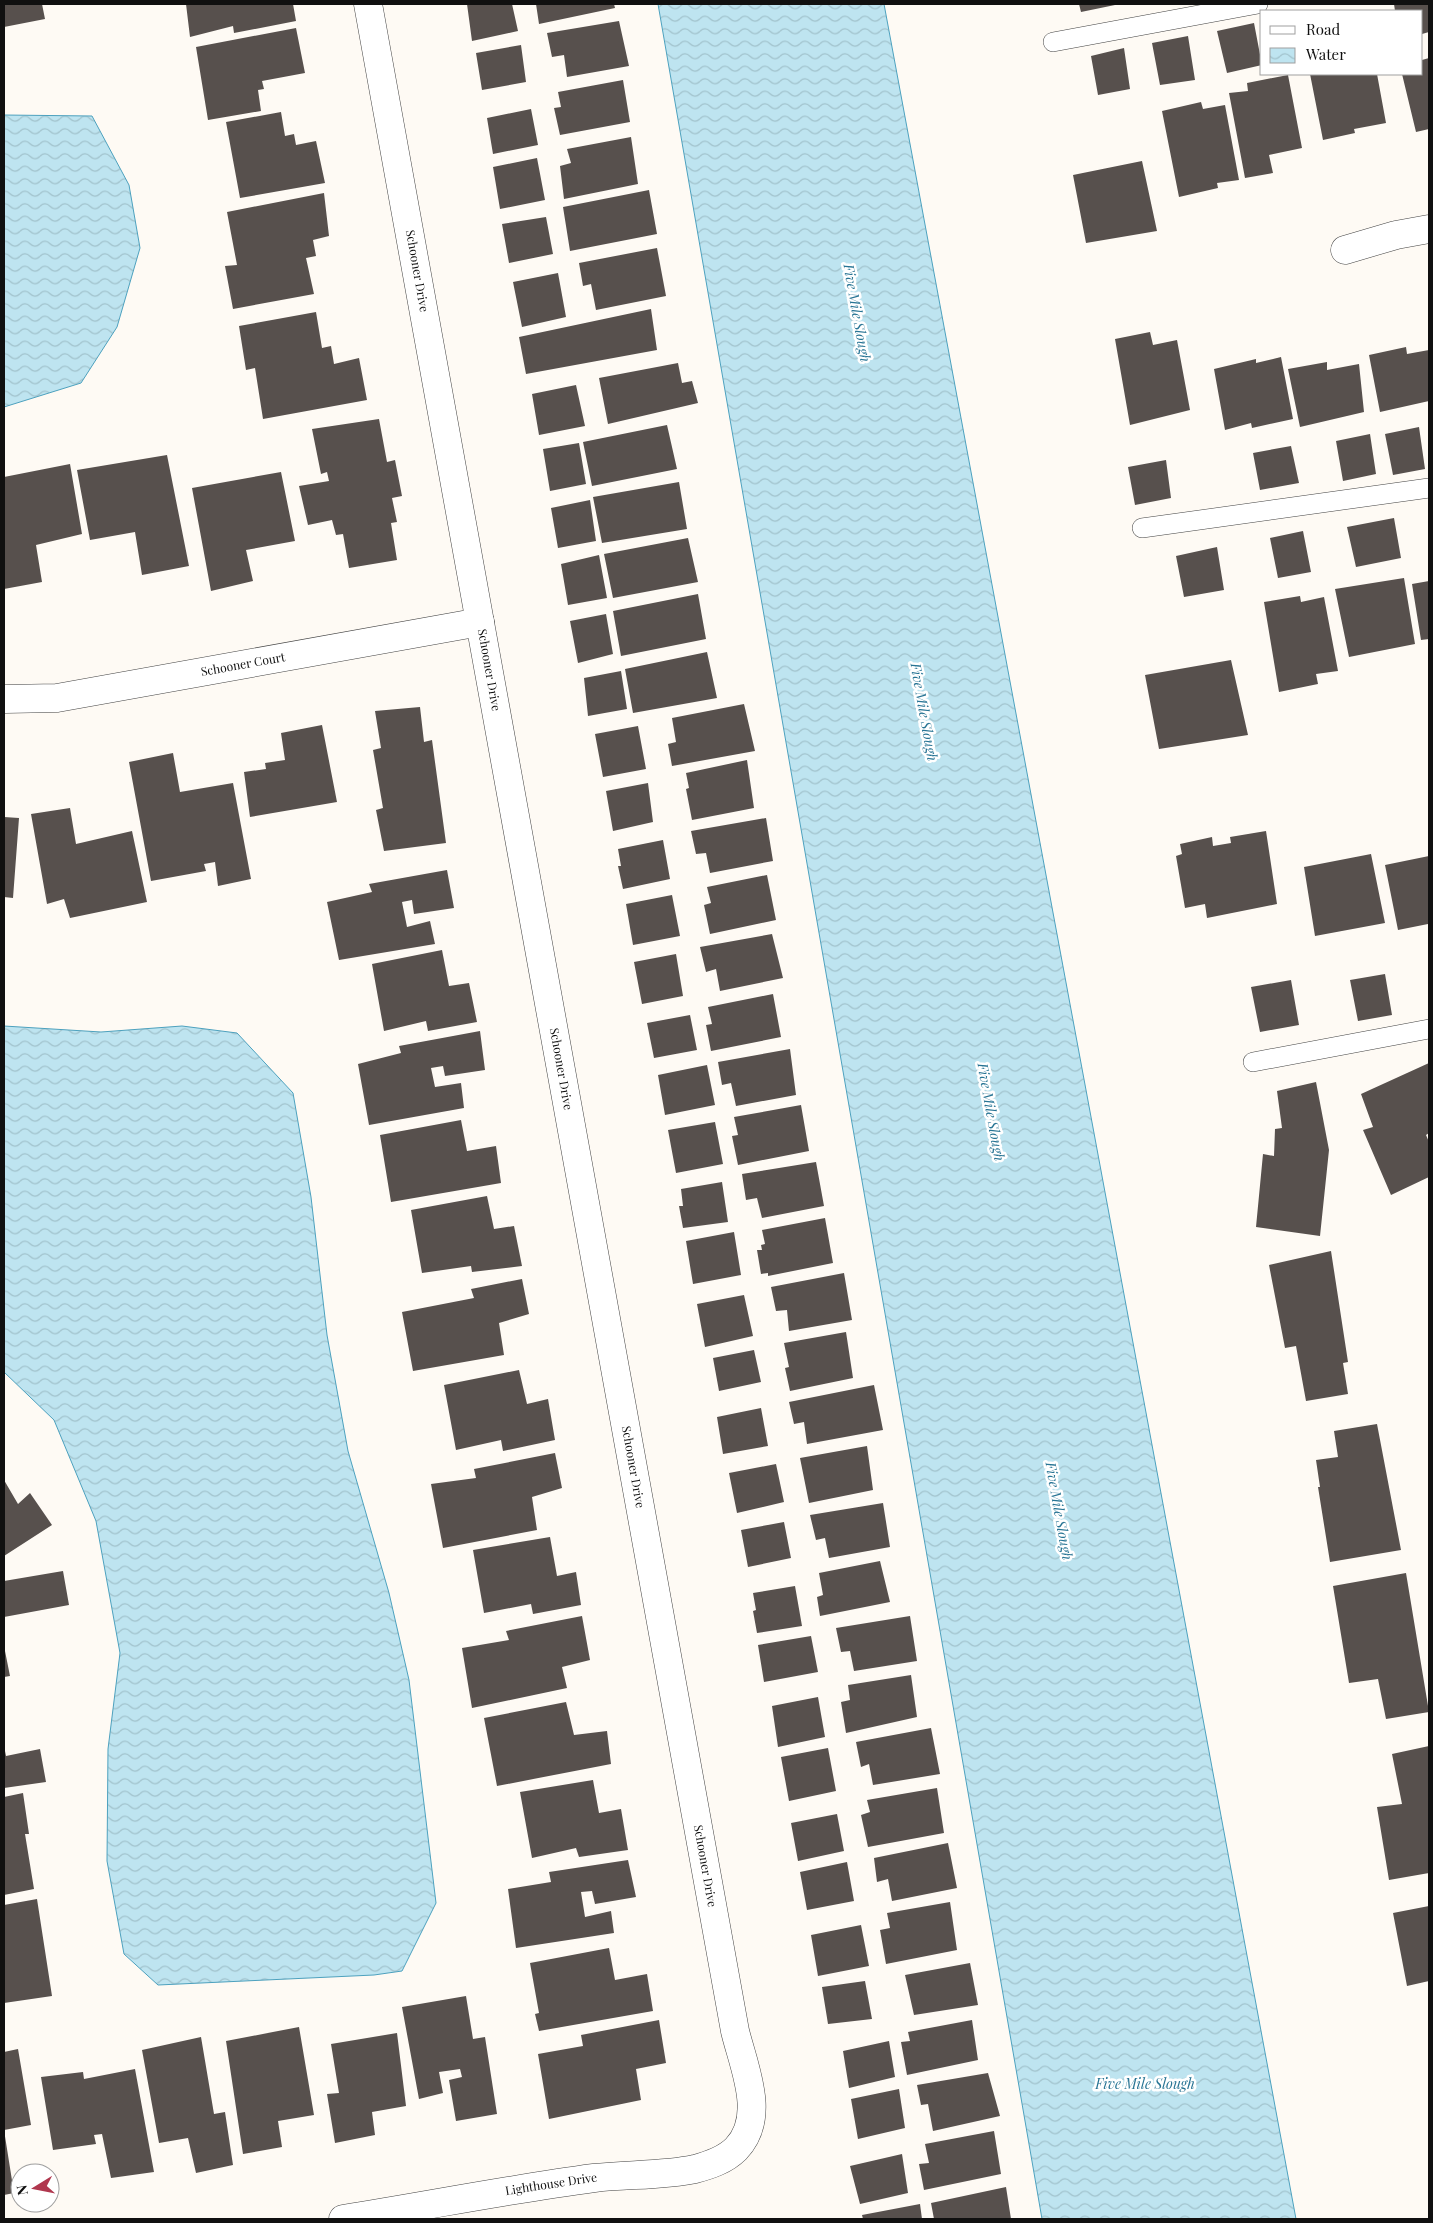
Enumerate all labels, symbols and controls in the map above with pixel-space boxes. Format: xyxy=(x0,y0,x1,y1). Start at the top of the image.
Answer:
legend xyxy=(1260,10,1423,75)
text: Road xyxy=(1306,19,1340,39)
text: Water xyxy=(1305,44,1346,64)
street label: Schooner Drive xyxy=(403,228,433,313)
water label: Five Mile Slough xyxy=(839,261,875,363)
street label: Schooner Drive xyxy=(475,627,505,712)
street label: Schooner Court xyxy=(199,648,287,679)
water label: Five Mile Slough xyxy=(906,660,942,762)
street label: Schooner Drive xyxy=(547,1026,577,1111)
water label: Five Mile Slough xyxy=(973,1060,1009,1162)
street label: Schooner Drive xyxy=(619,1424,649,1509)
water label: Five Mile Slough xyxy=(1041,1459,1077,1561)
street label: Schooner Drive xyxy=(691,1823,721,1908)
water label: Five Mile Slough xyxy=(1094,2074,1195,2093)
north arrow xyxy=(10,2163,60,2213)
street label: Lighthouse Drive xyxy=(504,2169,598,2198)
text: N xyxy=(11,2184,32,2197)

